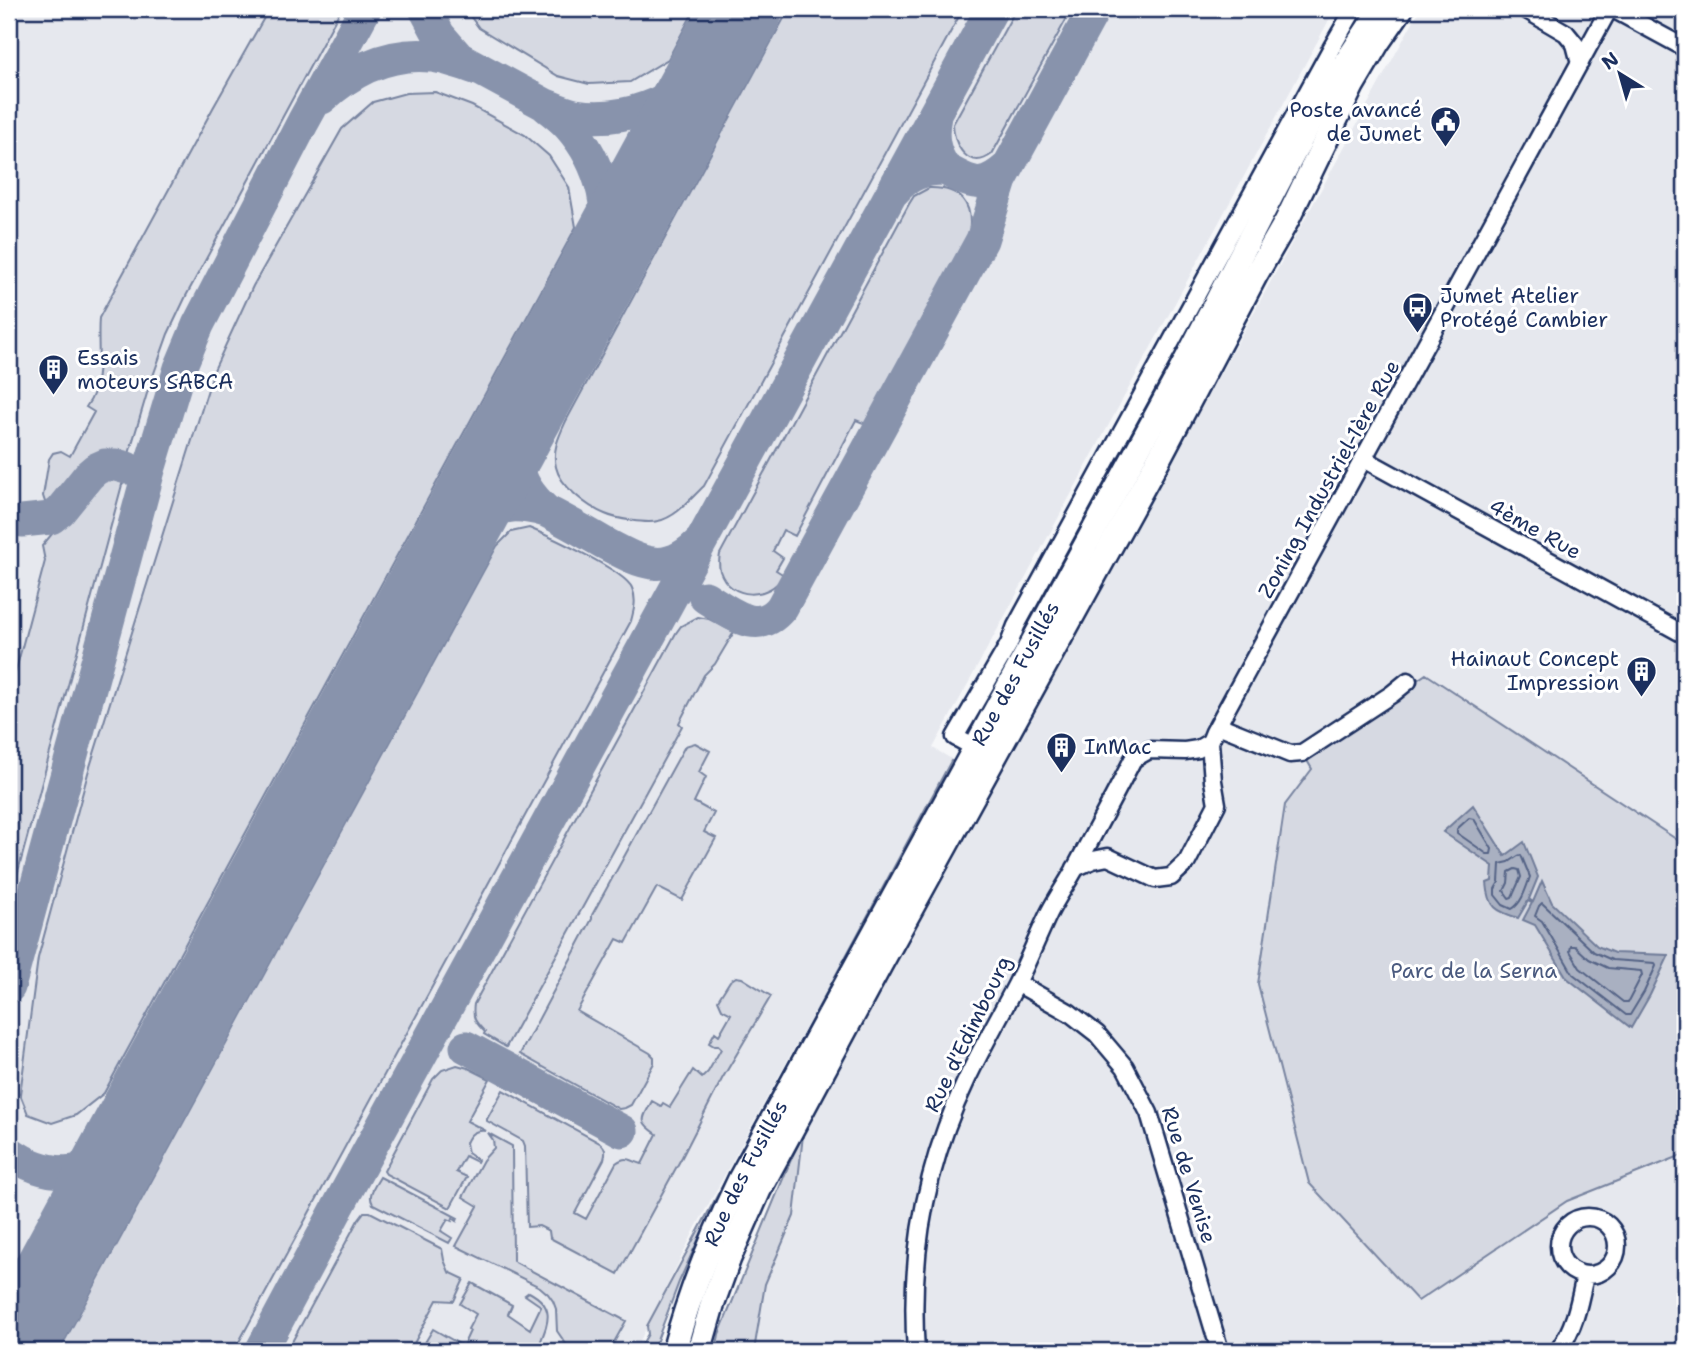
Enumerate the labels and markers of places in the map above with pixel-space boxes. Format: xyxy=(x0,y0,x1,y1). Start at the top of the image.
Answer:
place label: Poste avancé de Jumet xyxy=(1289,96,1422,148)
public building icon: Poste avancé de Jumet xyxy=(1428,105,1462,149)
place label: Jumet Atelier Protégé Cambier xyxy=(1440,282,1608,334)
bus stop icon: Jumet Atelier Protégé Cambier xyxy=(1400,291,1434,335)
place label: Essais moteurs SABCA xyxy=(77,344,233,396)
building icon: Essais moteurs SABCA xyxy=(37,353,71,397)
place label: Hainaut Concept Impression xyxy=(1451,645,1619,697)
building icon: Hainaut Concept Impression xyxy=(1625,654,1659,698)
building icon: InMac xyxy=(1044,730,1078,774)
place label: InMac xyxy=(1084,733,1152,761)

